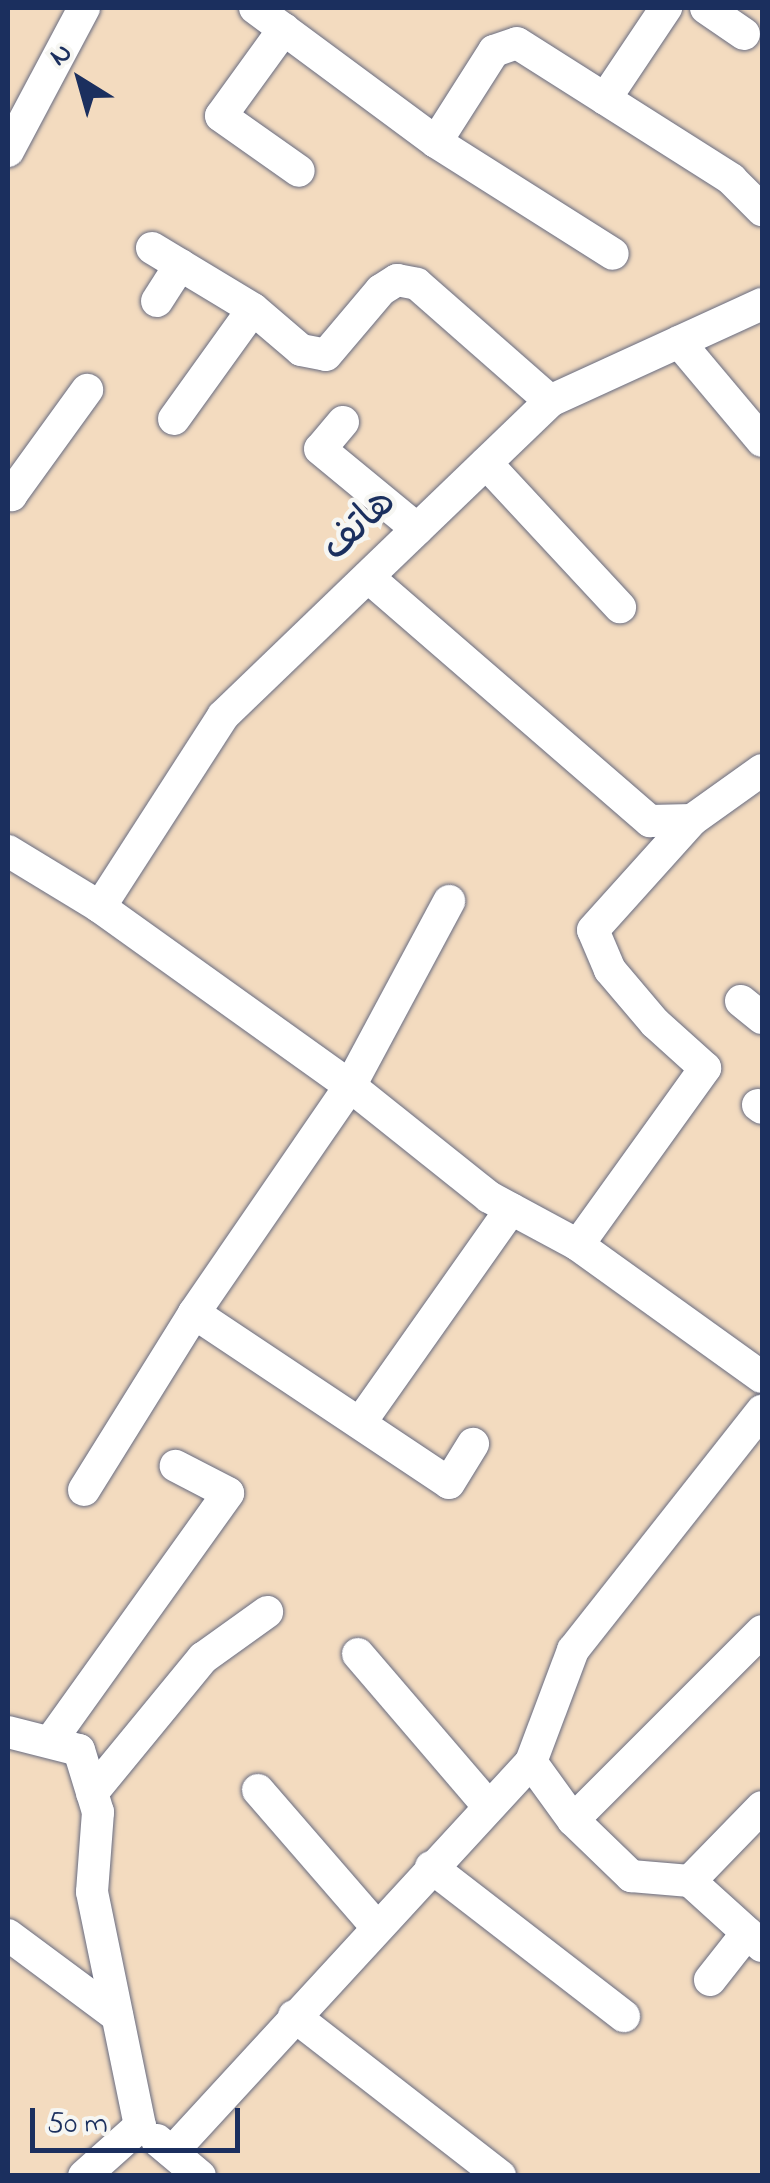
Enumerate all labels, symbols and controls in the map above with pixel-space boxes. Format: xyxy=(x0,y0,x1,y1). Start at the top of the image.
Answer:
north arrow xyxy=(30,30,130,130)
text: N xyxy=(42,34,82,78)
street label: هاتف xyxy=(313,479,407,573)
scale bar xyxy=(35,2088,245,2150)
text: 50 m xyxy=(47,2103,108,2147)

